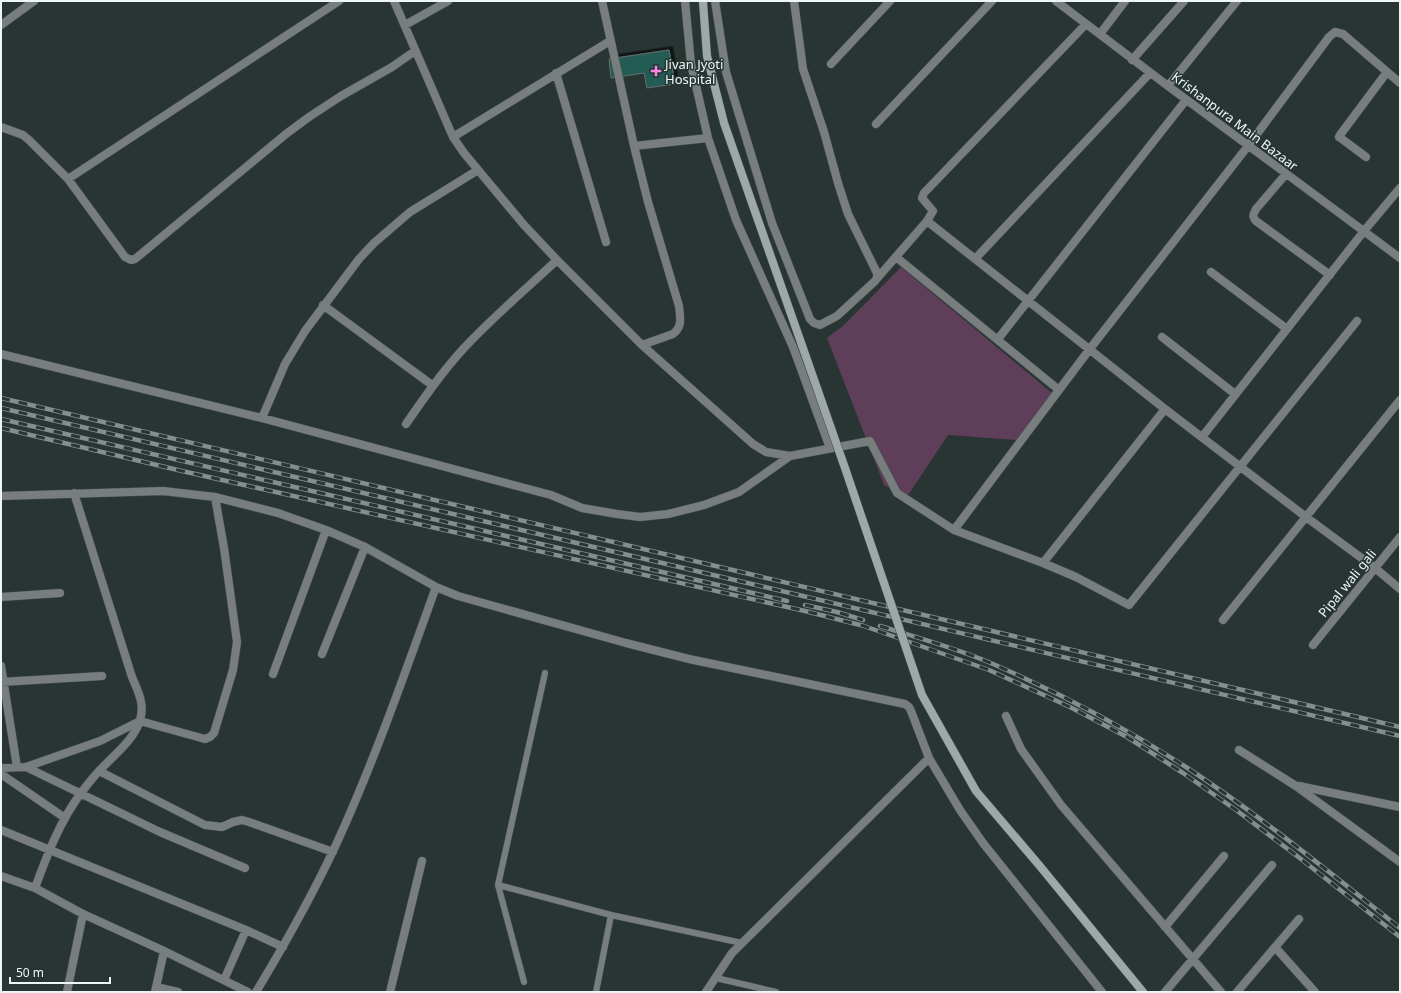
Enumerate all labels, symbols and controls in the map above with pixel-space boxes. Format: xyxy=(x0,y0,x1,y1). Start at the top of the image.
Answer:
place label: Jivan Jyoti Hospital xyxy=(663,55,723,88)
marker: Jivan Jyoti Hospital xyxy=(650,65,662,77)
street label: Krishanpura Main Bazaar xyxy=(1168,68,1302,175)
street label: Pipal wali gali xyxy=(1314,545,1380,621)
scale bar xyxy=(10,959,110,985)
text: 50 m xyxy=(16,964,44,981)

